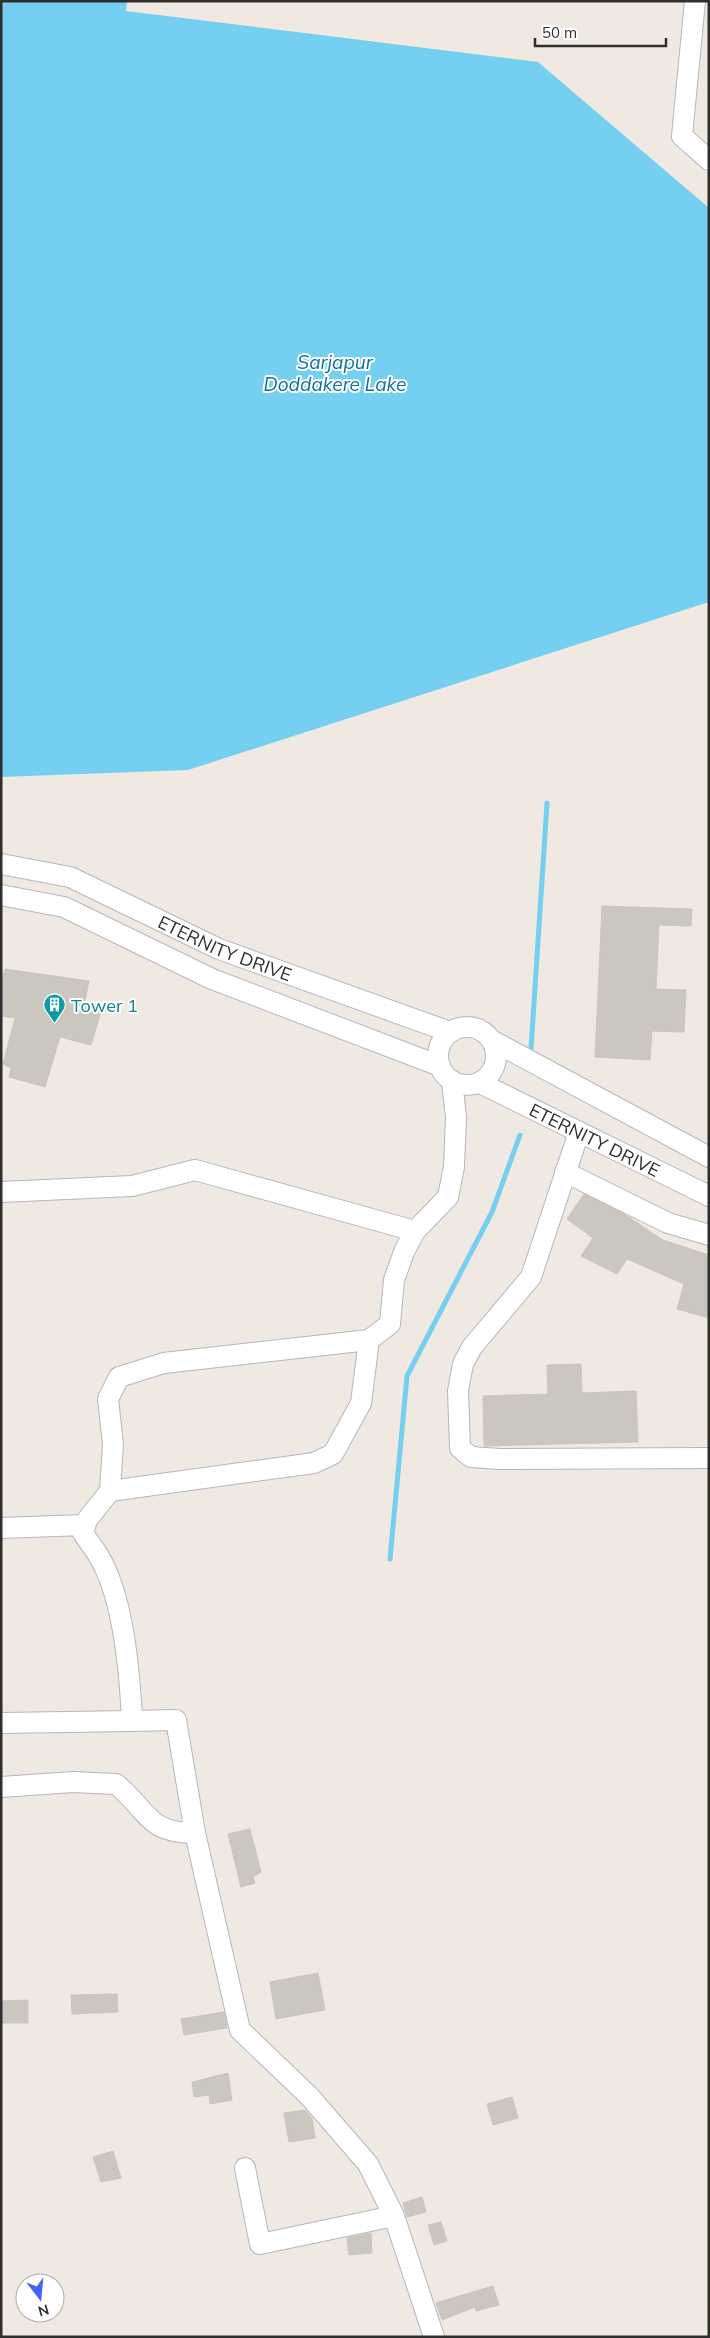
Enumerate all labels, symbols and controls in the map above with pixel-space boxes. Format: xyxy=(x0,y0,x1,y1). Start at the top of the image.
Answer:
scale bar xyxy=(535,15,666,47)
text: 50 m xyxy=(542,23,577,42)
water label: Sarjapur Doddakere Lake xyxy=(264,350,406,396)
street label: ETERNITY DRIVE xyxy=(154,910,295,986)
building icon: Tower 1 xyxy=(43,993,67,1024)
place label: Tower 1 xyxy=(71,994,138,1017)
street label: ETERNITY DRIVE xyxy=(526,1098,664,1182)
north arrow xyxy=(15,2273,65,2323)
text: N xyxy=(36,2300,51,2321)

